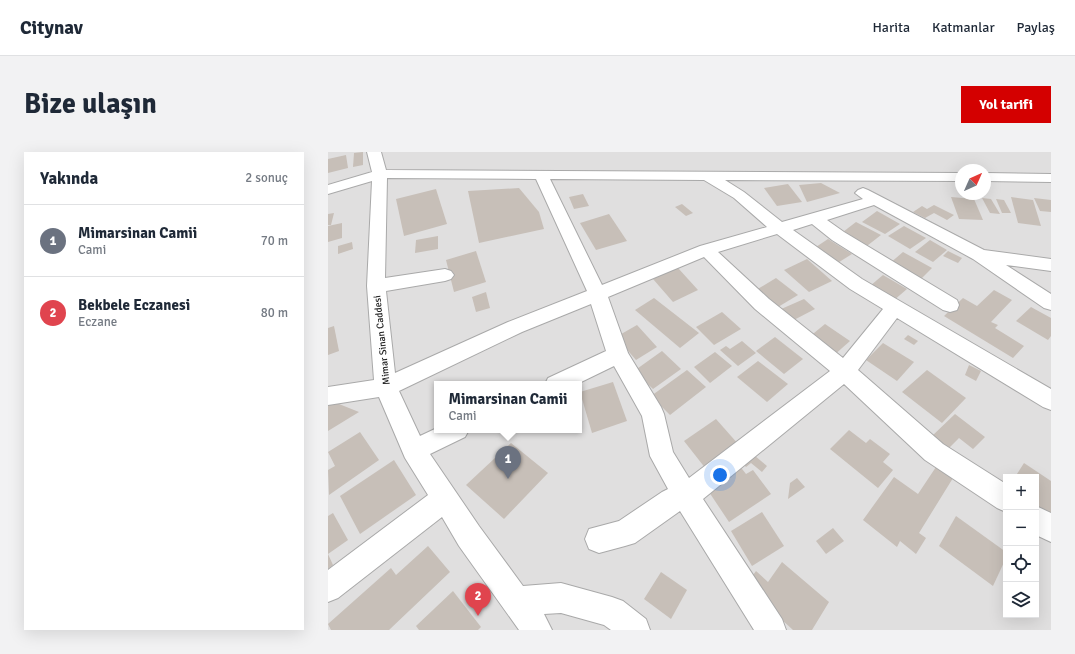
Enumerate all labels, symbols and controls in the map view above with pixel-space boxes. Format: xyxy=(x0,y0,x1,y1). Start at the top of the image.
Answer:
text: Citynav xyxy=(20,16,83,40)
text: Harita xyxy=(872,19,910,36)
text: Katmanlar xyxy=(932,19,995,36)
text: Paylaş xyxy=(1017,19,1055,36)
button: Yol tarifi xyxy=(961,86,1051,123)
text: Bize ulaşın xyxy=(24,87,157,121)
north arrow xyxy=(955,164,991,200)
text: Yakında xyxy=(40,168,98,189)
text: 2 sonuç xyxy=(245,170,288,186)
text: Mimarsinan Camii xyxy=(78,224,197,242)
text: 1 xyxy=(49,233,57,249)
text: 70 m xyxy=(261,233,288,249)
text: Cami xyxy=(78,242,106,258)
street label: Mimar Sinan Caddesi xyxy=(371,295,393,385)
text: Bekbele Eczanesi xyxy=(78,296,190,314)
text: 2 xyxy=(49,305,57,321)
text: 80 m xyxy=(261,305,288,321)
text: Eczane xyxy=(78,314,117,330)
popup xyxy=(434,381,582,433)
text: Mimarsinan Camii xyxy=(448,390,568,408)
text: Cami xyxy=(448,408,477,424)
pin: 1 xyxy=(495,446,521,479)
your location xyxy=(710,465,730,485)
map controls xyxy=(1003,474,1039,618)
button: + xyxy=(1003,474,1039,510)
button: − xyxy=(1003,510,1039,546)
button: locate xyxy=(1003,546,1039,582)
button: layers xyxy=(1003,582,1039,618)
pin: 2 xyxy=(465,583,491,616)

